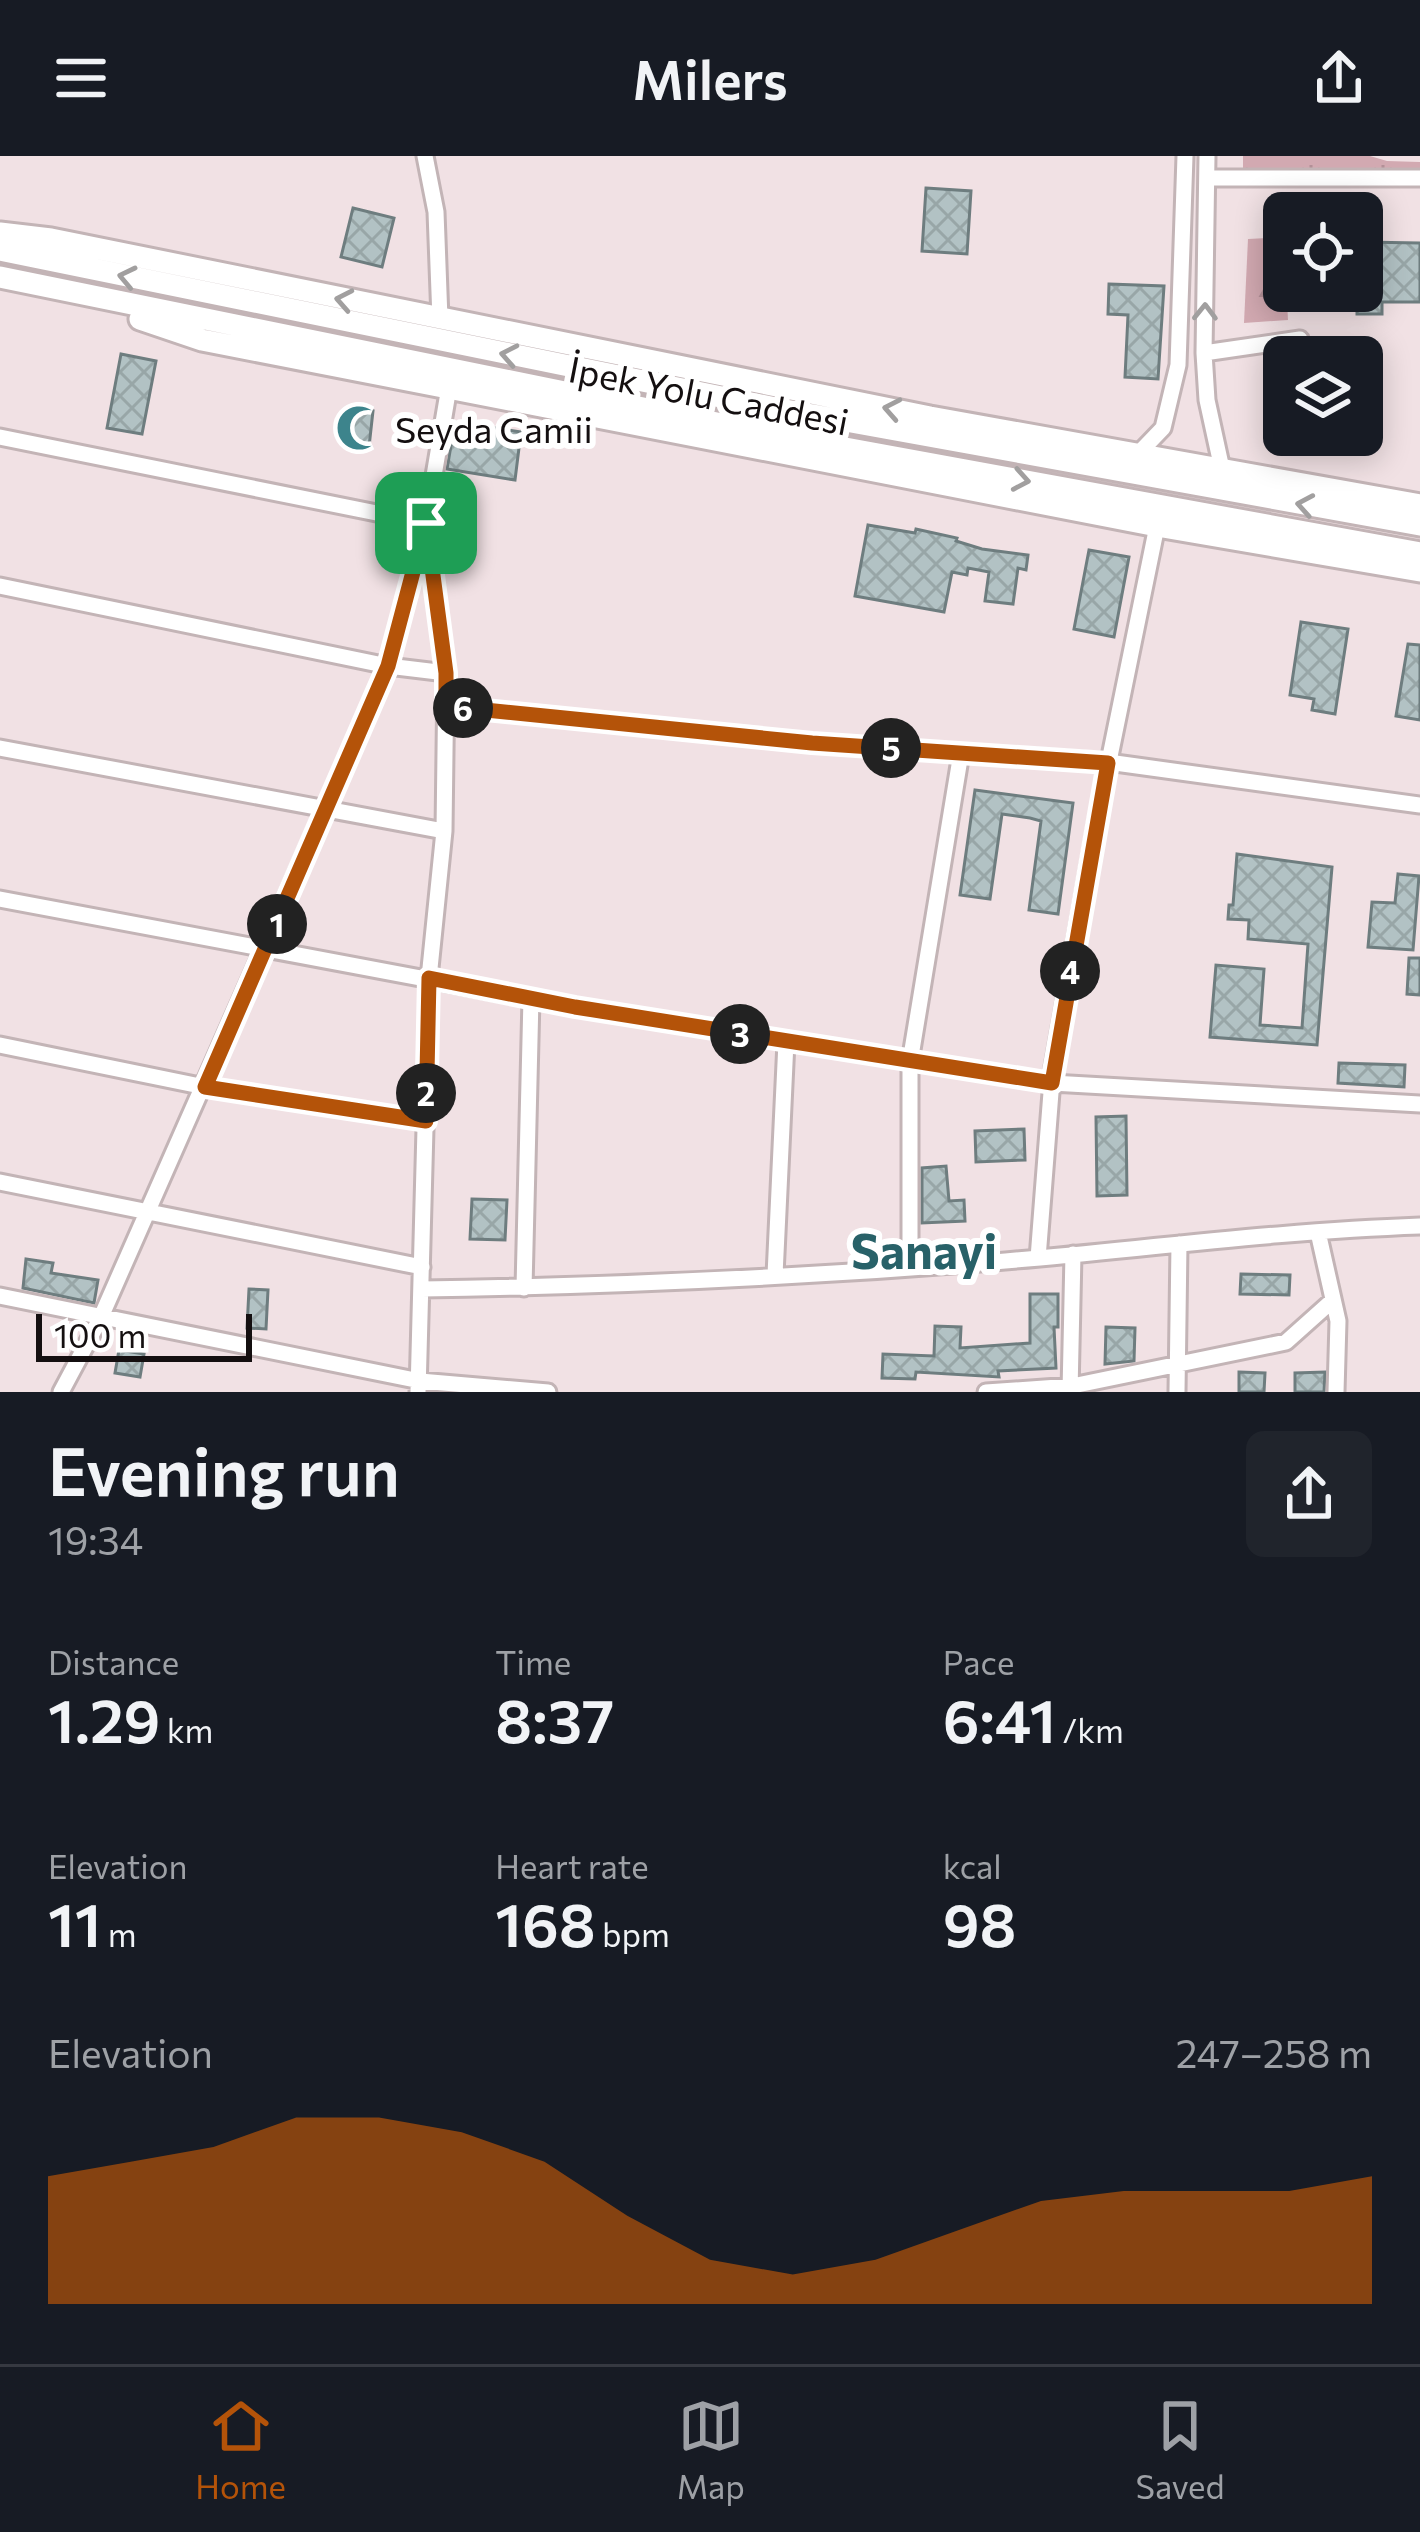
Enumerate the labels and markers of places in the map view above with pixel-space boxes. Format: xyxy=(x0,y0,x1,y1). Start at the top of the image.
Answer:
mosque icon: Seyda Camii xyxy=(334,403,384,453)
place label: Seyda Camii xyxy=(395,406,593,450)
pin xyxy=(375,472,477,574)
pin: 6 xyxy=(433,678,493,738)
pin: 5 xyxy=(861,718,921,778)
pin: 1 xyxy=(247,894,307,954)
pin: 4 xyxy=(1040,941,1100,1001)
pin: 3 xyxy=(710,1004,770,1064)
pin: 2 xyxy=(396,1063,456,1123)

